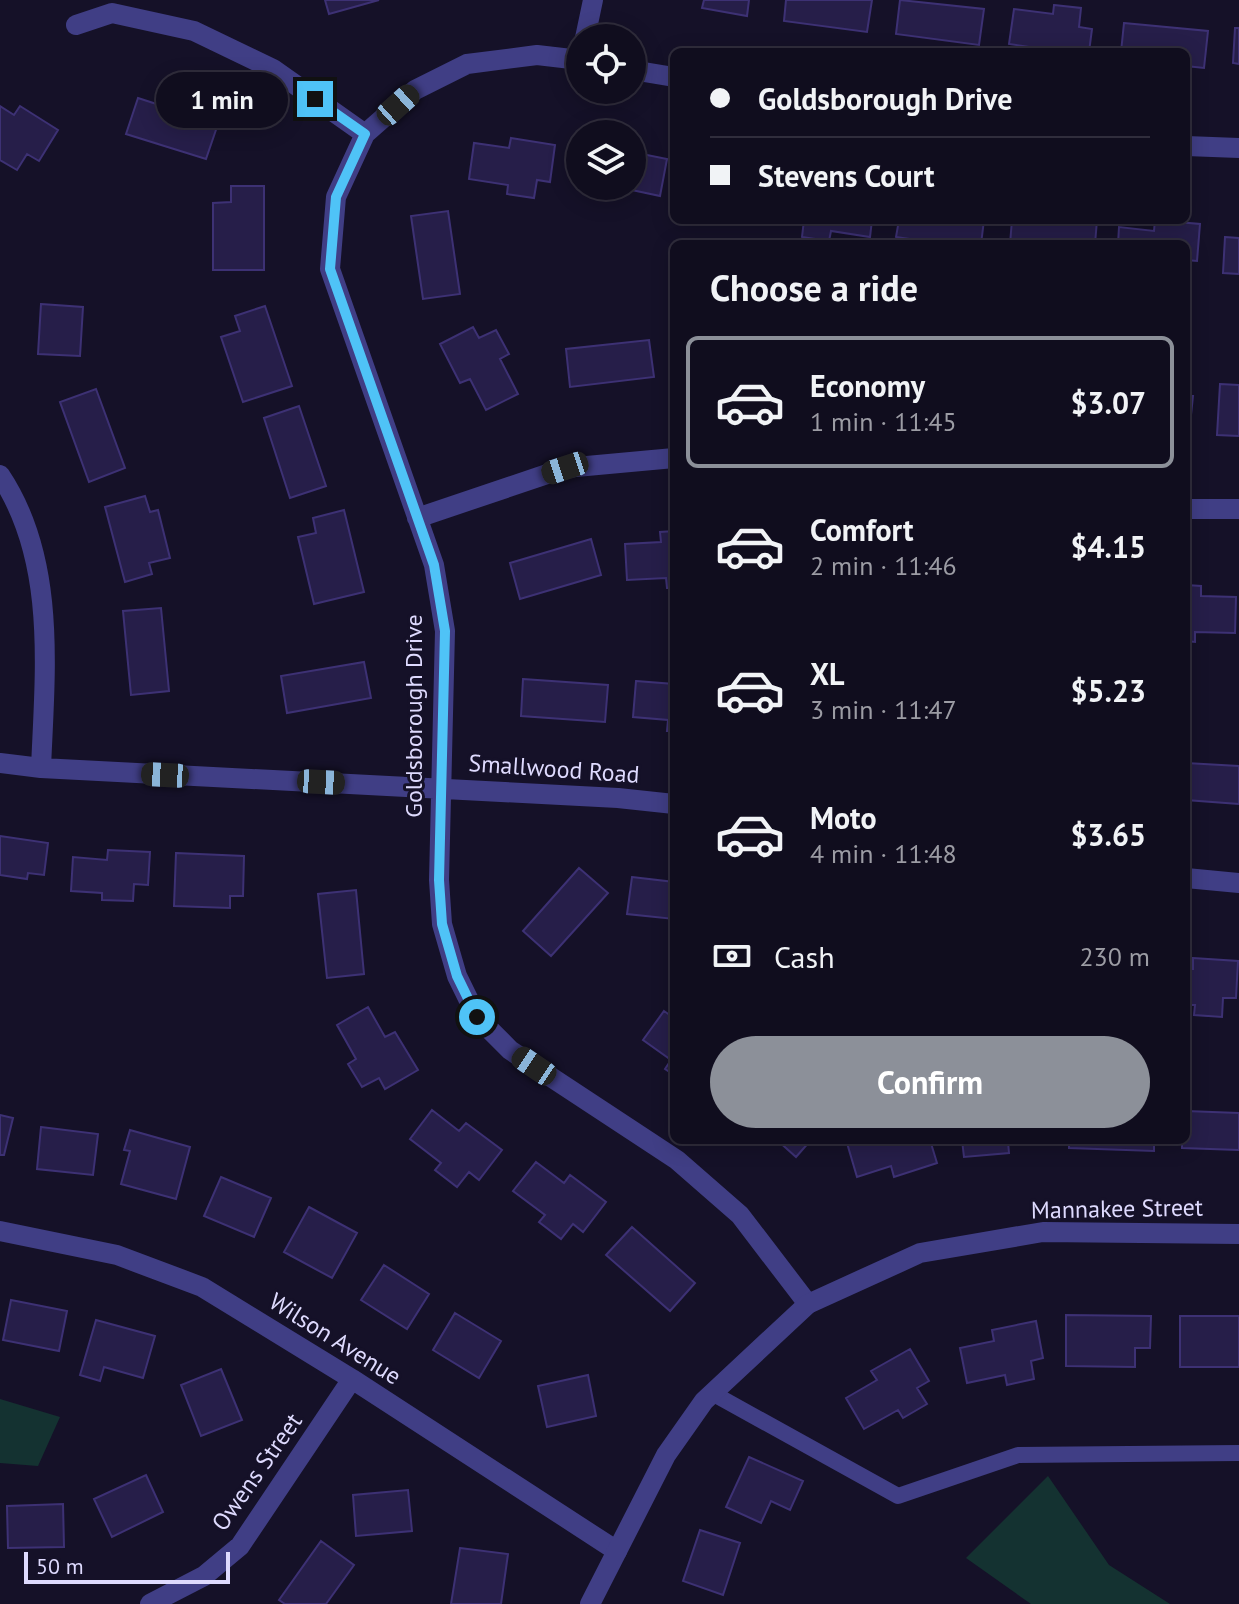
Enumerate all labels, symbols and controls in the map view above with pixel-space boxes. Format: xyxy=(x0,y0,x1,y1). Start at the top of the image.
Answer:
map controls xyxy=(566,24,646,200)
button: locate xyxy=(566,24,646,104)
callout: 1 min xyxy=(155,71,287,127)
text: Goldsborough Drive xyxy=(758,79,1012,118)
car xyxy=(372,80,424,130)
route end xyxy=(297,81,333,117)
text: 1 min xyxy=(190,83,254,116)
button: layers xyxy=(566,120,646,200)
text: Stevens Court xyxy=(758,156,934,195)
text: Choose a ride xyxy=(710,264,918,311)
icon: car xyxy=(714,366,786,438)
text: Economy xyxy=(810,366,925,405)
text: $3.07 xyxy=(1071,383,1146,422)
text: 1 min · 11:45 xyxy=(810,405,957,438)
car xyxy=(538,449,592,487)
icon: car xyxy=(714,510,786,582)
text: Comfort xyxy=(810,510,913,549)
text: $4.15 xyxy=(1071,527,1146,566)
text: 2 min · 11:46 xyxy=(810,549,957,582)
street label: Goldsborough Drive xyxy=(398,614,429,818)
icon: car xyxy=(714,654,786,726)
text: XL xyxy=(810,654,844,693)
text: $5.23 xyxy=(1071,671,1146,710)
text: 3 min · 11:47 xyxy=(810,693,957,726)
street label: Smallwood Road xyxy=(467,747,641,790)
car xyxy=(140,762,190,788)
car xyxy=(296,769,346,795)
icon: car xyxy=(714,798,786,870)
text: Moto xyxy=(810,798,877,837)
text: $3.65 xyxy=(1071,815,1146,854)
text: 4 min · 11:48 xyxy=(810,837,957,870)
icon: cash xyxy=(710,934,754,978)
text: Cash xyxy=(774,937,835,976)
text: 230 m xyxy=(1079,940,1150,973)
route start xyxy=(459,999,495,1035)
button: Confirm xyxy=(710,1036,1150,1128)
car xyxy=(507,1043,561,1089)
street label: Mannakee Street xyxy=(1031,1192,1203,1225)
street label: Wilson Avenue xyxy=(263,1286,407,1391)
street label: Owens Street xyxy=(205,1407,309,1537)
scale bar xyxy=(24,1548,230,1584)
text: 50 m xyxy=(36,1552,84,1580)

